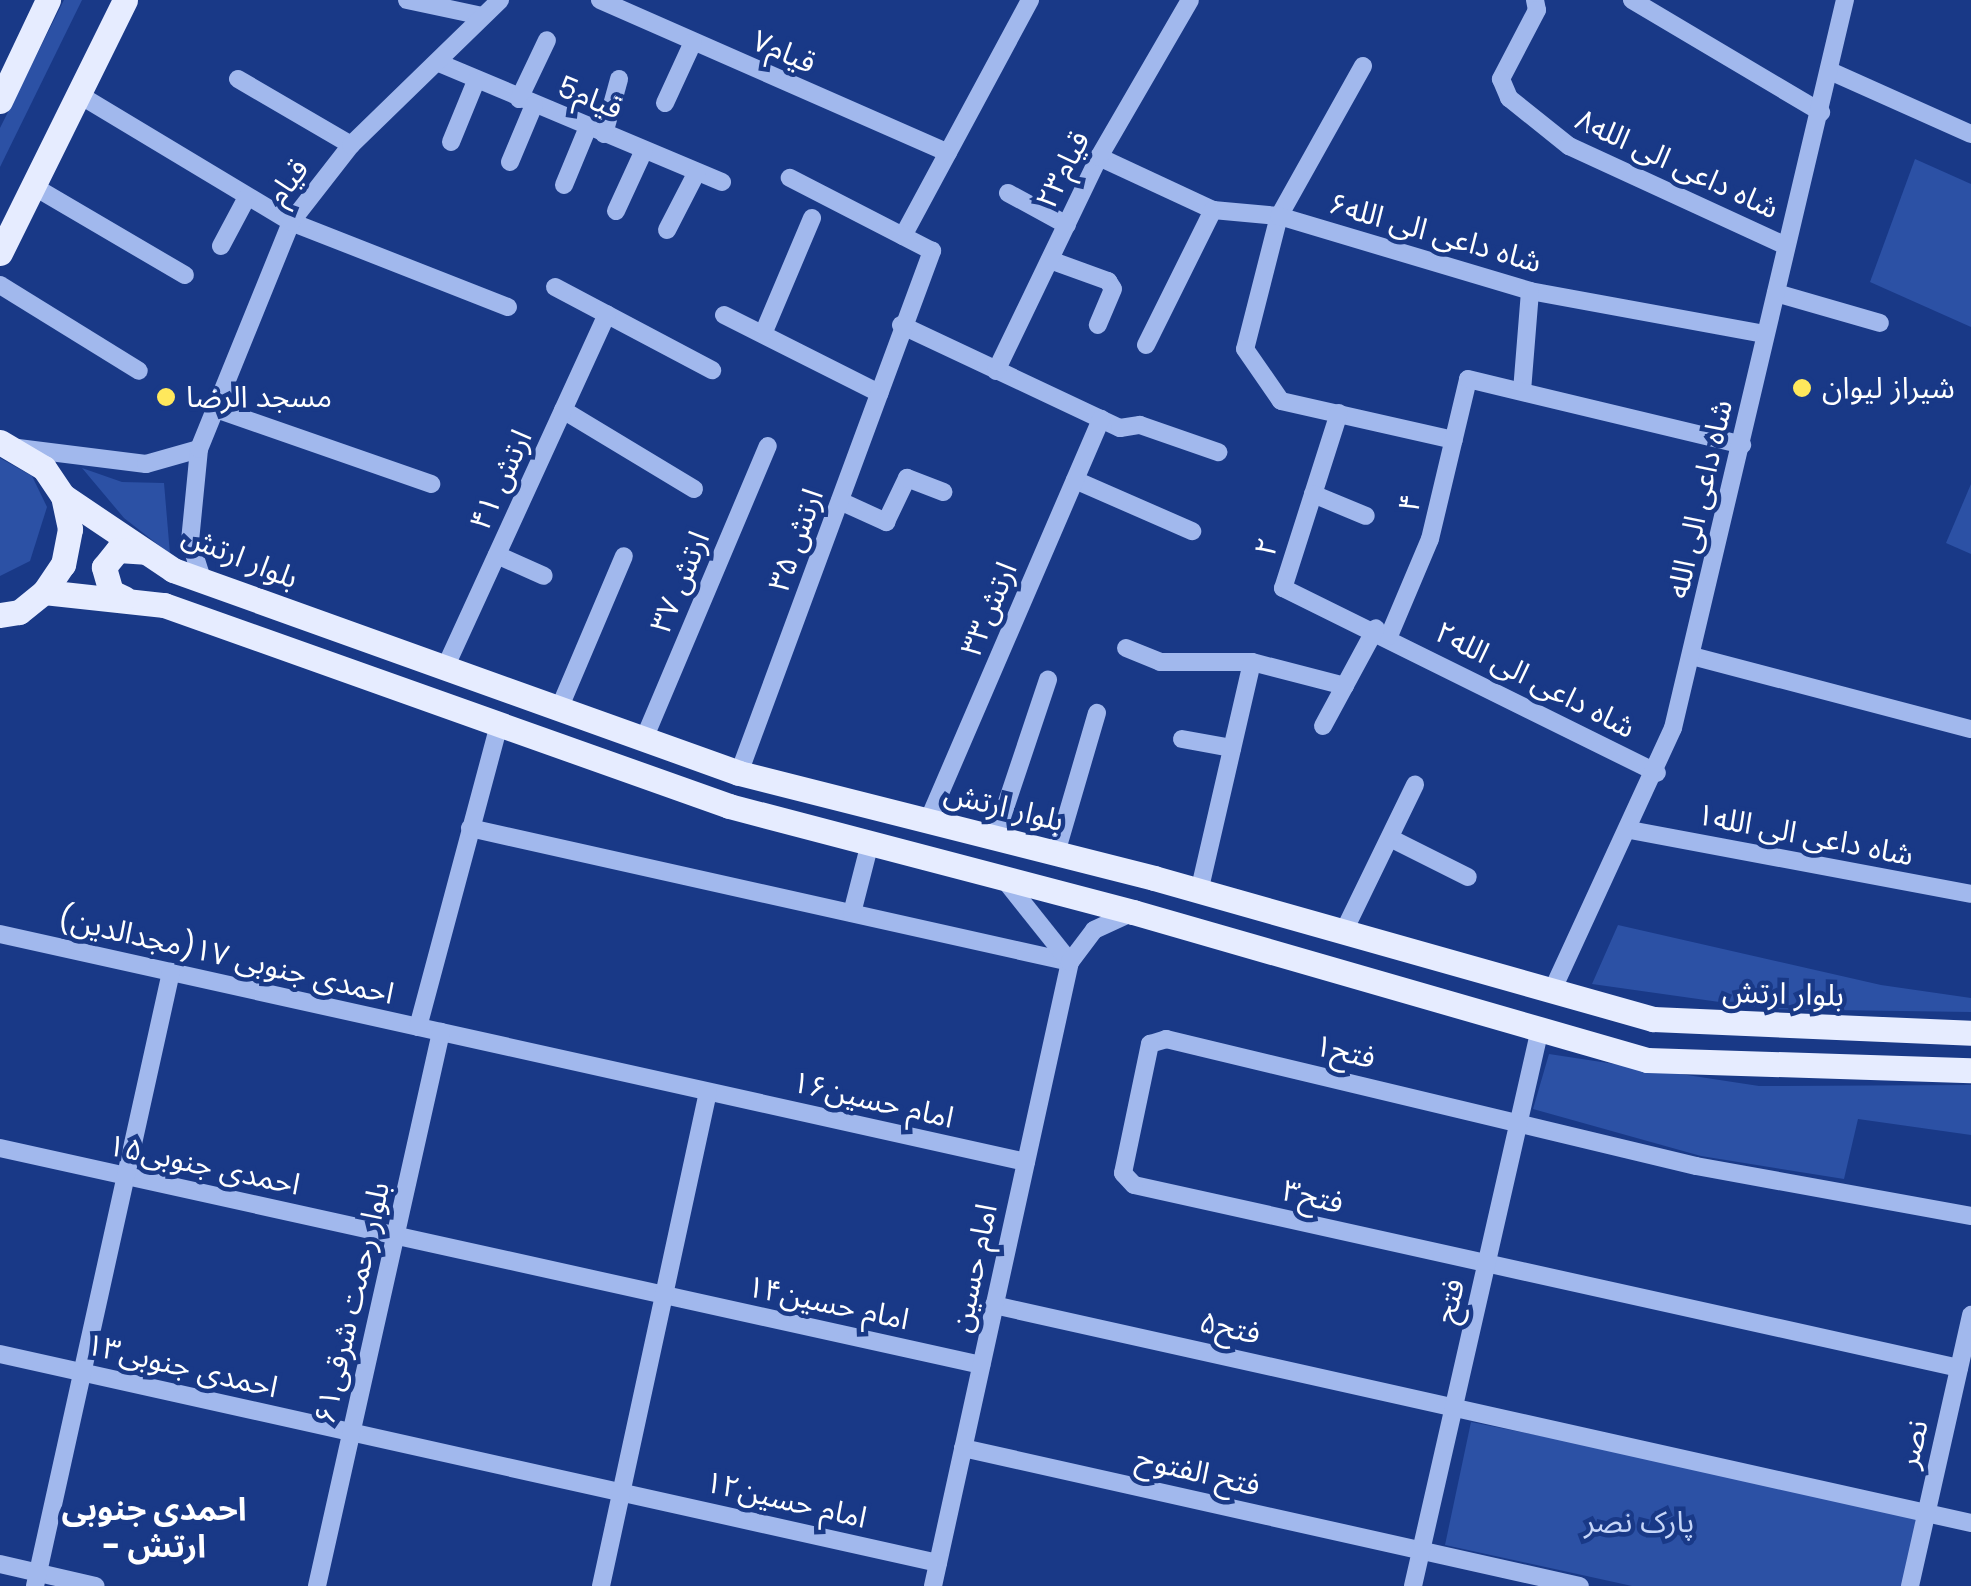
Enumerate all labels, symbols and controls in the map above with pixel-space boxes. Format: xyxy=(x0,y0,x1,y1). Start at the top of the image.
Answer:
street label: قیام۷ xyxy=(747,23,821,81)
street label: قیام5 xyxy=(552,69,628,127)
street label: شاه داعی الی الله۸ xyxy=(1570,101,1784,227)
street label: قیام۲۳ xyxy=(1028,125,1098,215)
street label: قیام xyxy=(259,152,317,212)
street label: شاه داعی الی الله۶ xyxy=(1324,185,1546,281)
place label: شیراز لیوان xyxy=(1822,370,1955,406)
marker: شیراز لیوان xyxy=(1791,377,1813,399)
place label: مسجد الرضا xyxy=(186,379,332,415)
marker: مسجد الرضا xyxy=(155,386,177,408)
street label: شاه داعی الی الله xyxy=(1660,396,1740,602)
street label: ارتش ۴۱ xyxy=(462,424,540,536)
street label: ارتش ۳۵ xyxy=(761,484,831,596)
street label: ۴ xyxy=(1390,490,1430,516)
street label: بلوار ارتش xyxy=(177,518,303,596)
street label: ارتش ۳۷ xyxy=(643,526,717,638)
street label: ۲ xyxy=(1247,533,1287,561)
street label: ارتش۳۳ xyxy=(953,557,1025,661)
street label: شاه داعی الی الله۲ xyxy=(1429,614,1641,746)
street label: بلوار ارتش xyxy=(941,775,1067,839)
street label: شاه داعی الی الله۱ xyxy=(1694,796,1916,874)
street label: احمدی جنوبی ۱۷(مجدالدین) xyxy=(55,900,397,1012)
street label: بلوار ارتش xyxy=(1722,974,1844,1014)
street label: ۱فتح xyxy=(1311,1028,1379,1076)
street label: امام حسین۱۶ xyxy=(789,1064,957,1136)
street label: احمدی جنوبی۱۵ xyxy=(105,1127,303,1203)
street label: ۳فتح xyxy=(1279,1173,1347,1221)
street label: بلوار رحمت شرقی۶۱ xyxy=(307,1178,397,1428)
street label: امام حسین xyxy=(943,1200,1005,1336)
street label: امام حسین۱۴ xyxy=(744,1268,912,1338)
street label: فتح xyxy=(1428,1275,1472,1327)
street label: ۵فتح xyxy=(1196,1304,1264,1352)
street label: احمدی جنوبی۱۳ xyxy=(83,1326,281,1406)
street label: نصر xyxy=(1890,1416,1936,1472)
street label: فتح الفتوح xyxy=(1132,1440,1264,1504)
street label: امام حسین۱۲ xyxy=(702,1464,870,1536)
district label: احمدی جنوبی - ارتش xyxy=(61,1491,247,1566)
park label: پارک نصر xyxy=(1584,1504,1694,1540)

